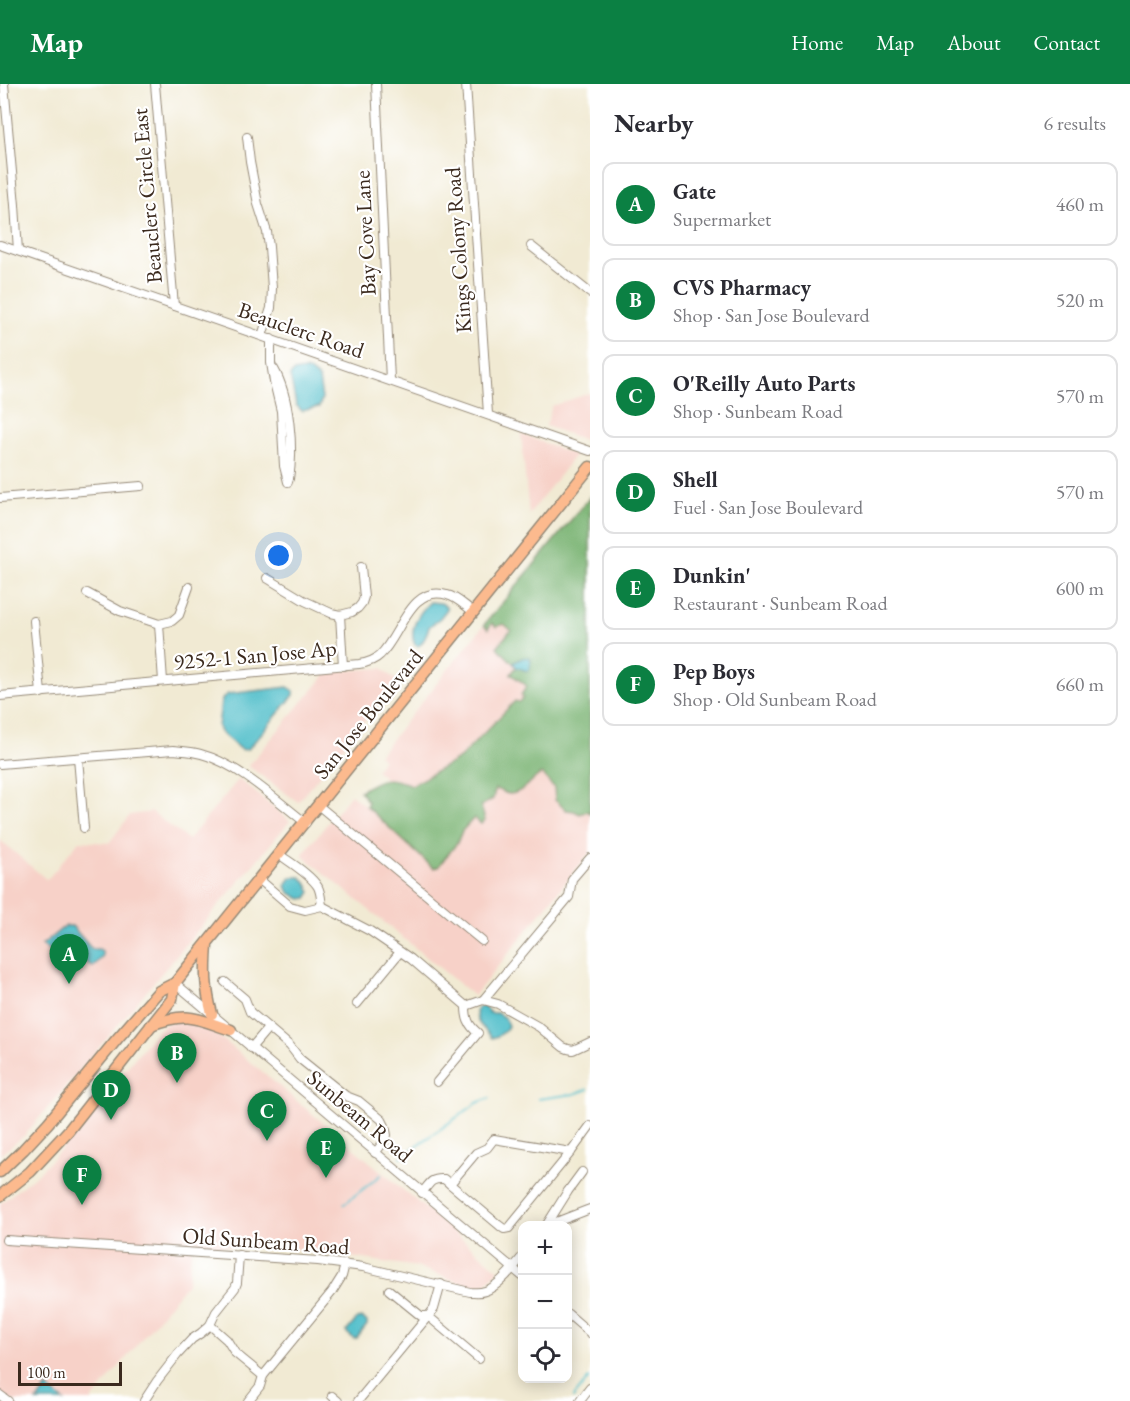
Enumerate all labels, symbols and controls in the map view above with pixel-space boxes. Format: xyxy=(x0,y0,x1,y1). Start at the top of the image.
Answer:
text: Map xyxy=(30,24,83,60)
text: Home xyxy=(791,29,843,56)
text: Map xyxy=(876,29,914,56)
text: About xyxy=(947,29,1000,56)
text: Contact xyxy=(1033,29,1100,56)
text: Nearby xyxy=(614,106,694,140)
street label: Beauclerc Circle East xyxy=(125,107,169,285)
text: 6 results xyxy=(1043,110,1106,136)
street label: Kings Colony Road xyxy=(438,165,478,334)
street label: Bay Cove Lane xyxy=(347,169,383,296)
text: Gate xyxy=(673,177,716,206)
text: A xyxy=(628,191,643,217)
text: 460 m xyxy=(1056,191,1104,217)
text: Supermarket xyxy=(673,206,771,232)
text: CVS Pharmacy xyxy=(673,273,811,302)
text: B xyxy=(629,287,642,313)
text: 520 m xyxy=(1056,287,1104,313)
street label: Beauclerc Road xyxy=(234,295,369,365)
text: Shop · San Jose Boulevard xyxy=(673,302,870,328)
text: O'Reilly Auto Parts xyxy=(673,369,855,398)
text: C xyxy=(628,383,643,409)
text: 570 m xyxy=(1056,383,1104,409)
text: Shop · Sunbeam Road xyxy=(673,398,843,424)
text: Shell xyxy=(673,465,718,494)
text: D xyxy=(628,479,643,505)
text: 570 m xyxy=(1056,479,1104,505)
text: Fuel · San Jose Boulevard xyxy=(673,494,863,520)
your location xyxy=(264,541,293,570)
text: Dunkin' xyxy=(673,561,751,590)
text: E xyxy=(630,575,641,601)
text: 600 m xyxy=(1056,575,1104,601)
text: Restaurant · Sunbeam Road xyxy=(673,590,888,616)
street label: 9252-1 San Jose Ap xyxy=(172,633,338,677)
street label: San Jose Boulevard xyxy=(307,642,430,785)
text: Pep Boys xyxy=(673,657,755,686)
text: F xyxy=(630,671,641,697)
text: 660 m xyxy=(1056,671,1104,697)
text: Shop · Old Sunbeam Road xyxy=(673,686,877,712)
pin: A xyxy=(50,934,88,984)
pin: B xyxy=(158,1034,196,1083)
street label: Sunbeam Road xyxy=(301,1063,420,1169)
pin: D xyxy=(92,1070,130,1120)
pin: C xyxy=(248,1092,286,1141)
pin: E xyxy=(306,1128,346,1178)
pin: F xyxy=(62,1156,101,1205)
street label: Old Sunbeam Road xyxy=(182,1221,351,1261)
map controls xyxy=(518,1221,572,1383)
button: + xyxy=(518,1221,572,1275)
button: − xyxy=(518,1275,572,1329)
button: locate xyxy=(518,1329,572,1383)
scale bar xyxy=(18,1359,122,1386)
text: 100 m xyxy=(27,1362,66,1383)

